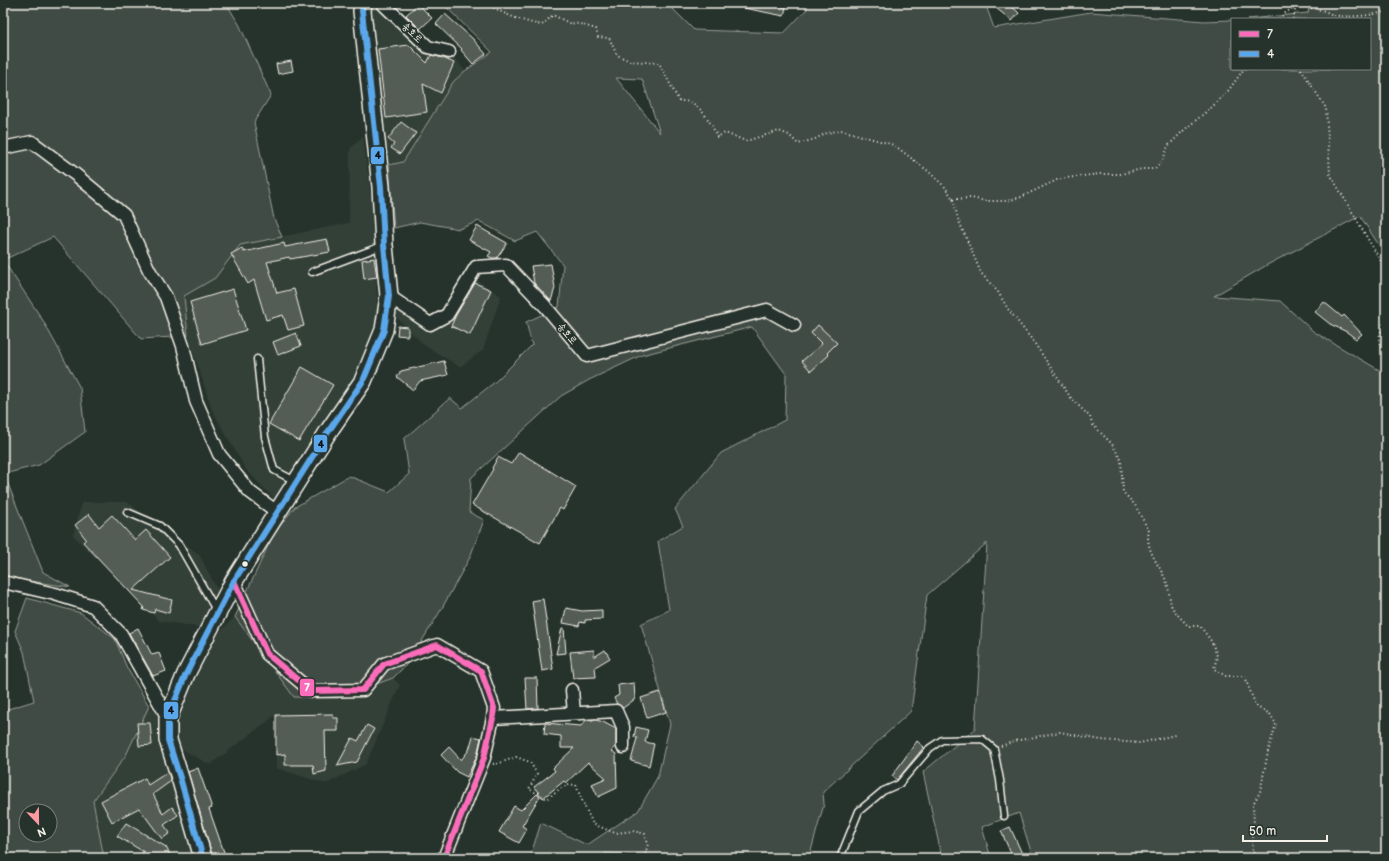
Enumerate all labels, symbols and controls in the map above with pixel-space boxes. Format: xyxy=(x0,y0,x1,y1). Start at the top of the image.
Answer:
legend xyxy=(1231,18,1371,70)
street label: 송호로 xyxy=(399,20,425,45)
text: 7 xyxy=(1267,27,1273,42)
text: 4 xyxy=(1267,47,1275,62)
line badge: 4 xyxy=(370,146,385,165)
text: 4 xyxy=(375,149,382,162)
street label: 송호로 xyxy=(555,321,580,347)
line badge: 4 xyxy=(313,434,328,453)
text: 4 xyxy=(318,438,325,451)
unlabelled marker xyxy=(240,559,250,569)
line badge: 7 xyxy=(299,678,315,697)
text: 7 xyxy=(304,681,310,694)
line badge: 4 xyxy=(163,701,179,720)
text: 4 xyxy=(168,704,175,717)
north arrow xyxy=(18,803,58,843)
scale bar xyxy=(1243,817,1327,843)
text: N xyxy=(35,824,48,839)
text: 50 m xyxy=(1249,824,1276,839)

